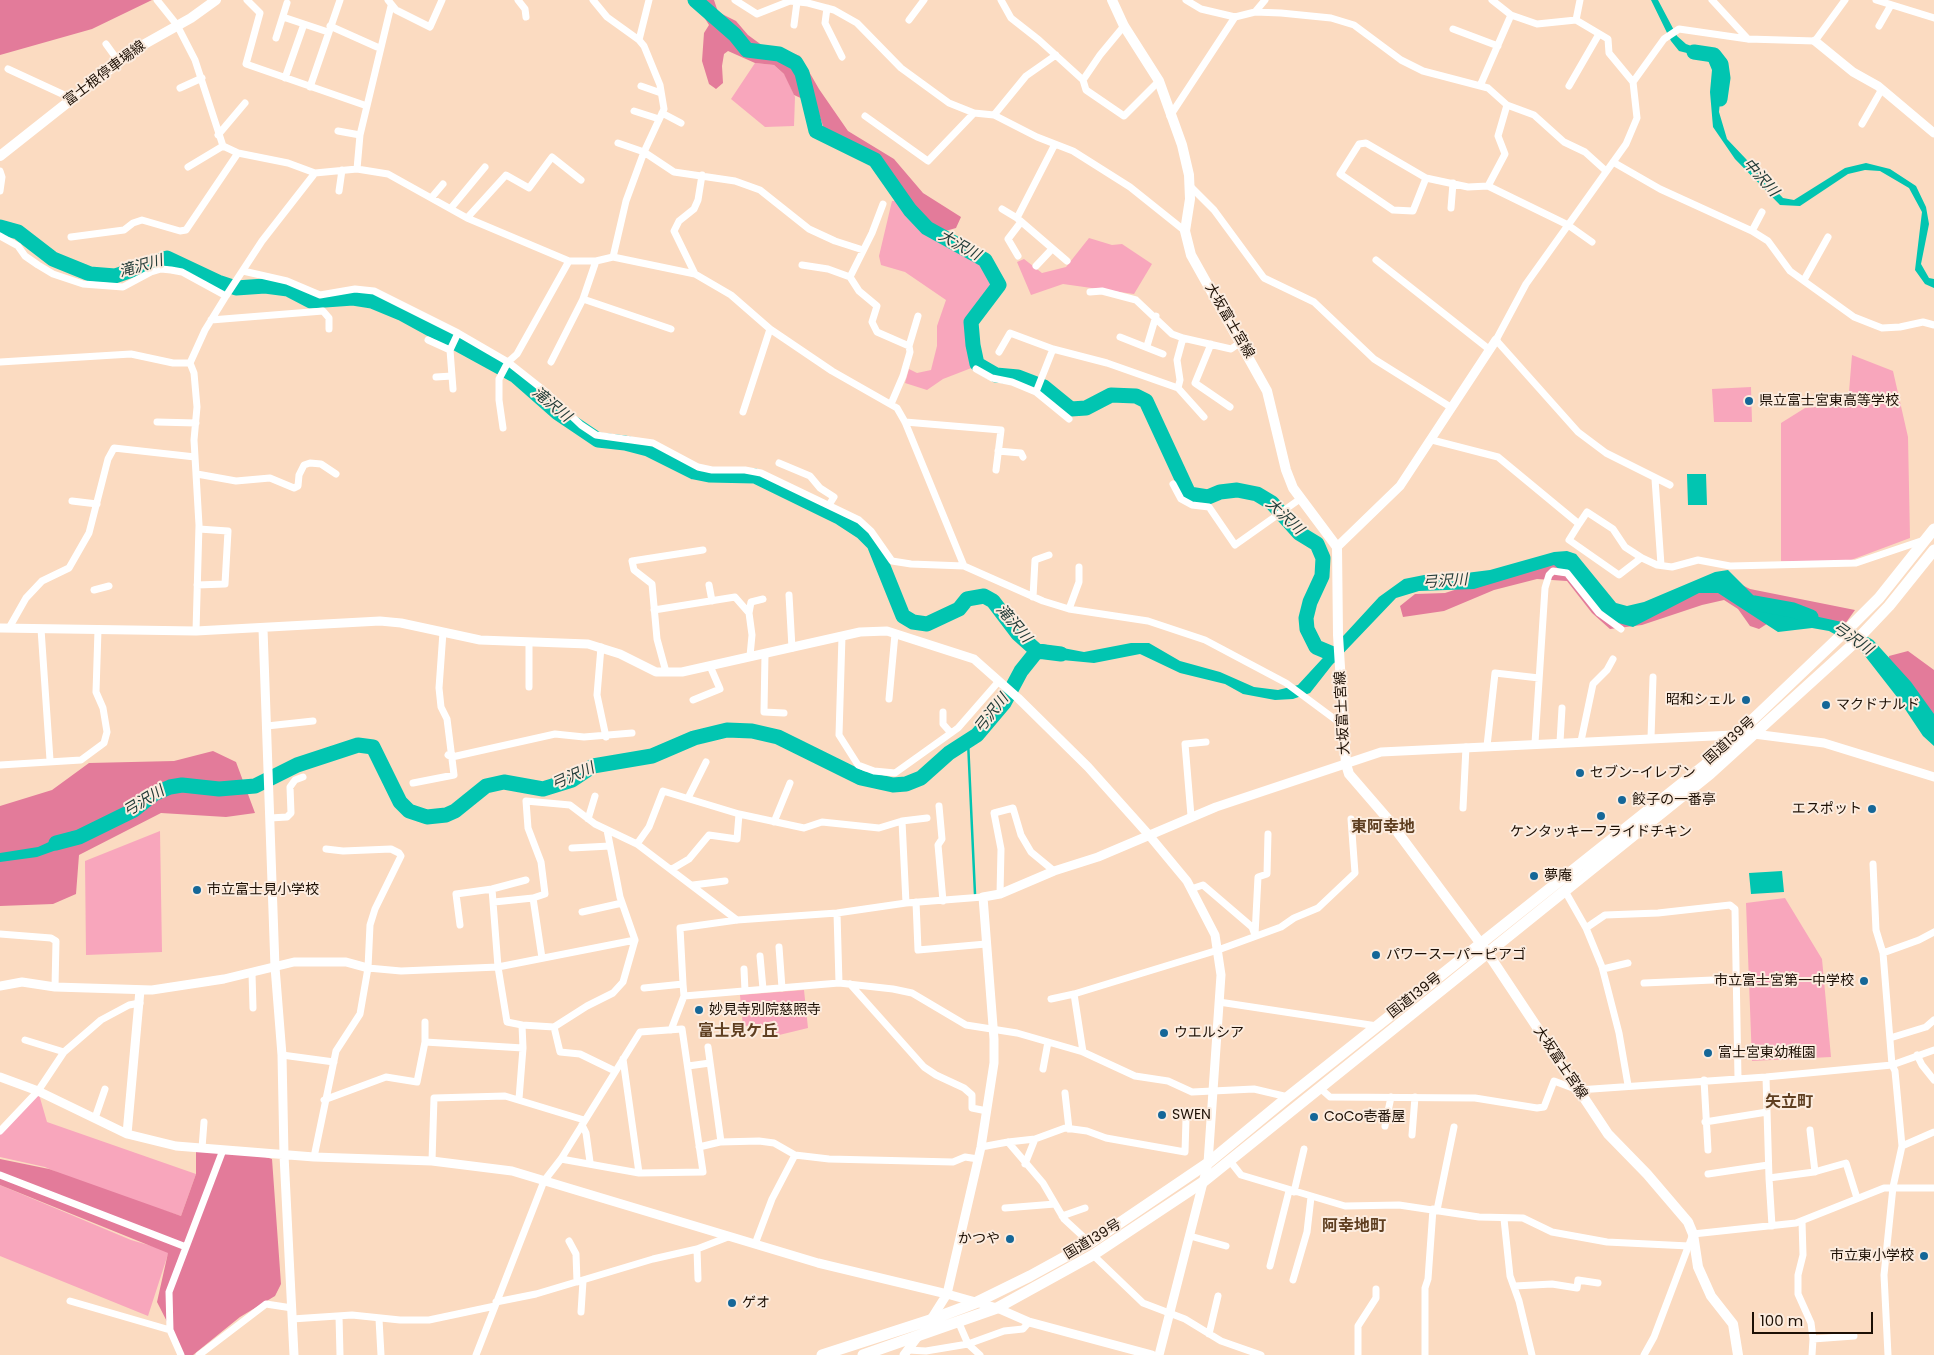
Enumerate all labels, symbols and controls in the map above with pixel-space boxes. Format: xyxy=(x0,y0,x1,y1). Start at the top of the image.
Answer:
street label: 富士根停車場線 xyxy=(61,38,149,110)
water label: 中沢川 xyxy=(1738,155,1782,201)
water label: 大沢川 xyxy=(935,227,983,265)
water label: 滝沢川 xyxy=(117,252,165,282)
street label: 大坂富士宮線 xyxy=(1201,280,1257,362)
water label: 滝沢川 xyxy=(528,384,574,426)
place label: 県立富士宮東高等学校 xyxy=(1759,393,1899,409)
marker: 県立富士宮東高等学校 xyxy=(1743,395,1755,407)
water label: 大沢川 xyxy=(1261,495,1307,539)
water label: 弓沢川 xyxy=(1422,571,1468,593)
water label: 滝沢川 xyxy=(991,601,1035,647)
water label: 弓沢川 xyxy=(1828,619,1876,659)
street label: 大坂富士宮線 xyxy=(1332,671,1354,755)
water label: 弓沢川 xyxy=(971,691,1013,737)
place label: 昭和シェル xyxy=(1666,692,1736,708)
marker: 昭和シェル xyxy=(1740,694,1752,706)
place label: マクドナルド xyxy=(1836,697,1920,713)
marker: マクドナルド xyxy=(1820,699,1832,711)
street label: 国道139号 xyxy=(1701,713,1759,769)
water label: 弓沢川 xyxy=(549,760,597,794)
place label: セブン-イレブン xyxy=(1590,765,1696,781)
marker: セブン-イレブン xyxy=(1574,767,1586,779)
water label: 弓沢川 xyxy=(120,783,168,821)
place label: 餃子の一番亭 xyxy=(1632,792,1716,808)
marker: 餃子の一番亭 xyxy=(1616,794,1628,806)
place label: エスポット xyxy=(1792,801,1862,817)
marker: エスポット xyxy=(1866,803,1878,815)
marker: ケンタッキーフライドチキン xyxy=(1595,810,1607,822)
district label: 東阿幸地 xyxy=(1351,818,1415,838)
place label: ケンタッキーフライドチキン xyxy=(1510,824,1692,840)
place label: 夢庵 xyxy=(1544,868,1572,884)
marker: 夢庵 xyxy=(1528,870,1540,882)
place label: 市立富士見小学校 xyxy=(207,882,319,898)
marker: 市立富士見小学校 xyxy=(191,884,203,896)
place label: パワースーパーピアゴ xyxy=(1386,947,1526,963)
marker: パワースーパーピアゴ xyxy=(1370,949,1382,961)
street label: 国道139号 xyxy=(1385,970,1445,1022)
place label: 市立富士宮第一中学校 xyxy=(1714,973,1854,989)
marker: 市立富士宮第一中学校 xyxy=(1858,975,1870,987)
place label: 妙見寺別院慈照寺 xyxy=(709,1002,821,1018)
marker: 妙見寺別院慈照寺 xyxy=(693,1004,705,1016)
district label: 富士見ケ丘 xyxy=(698,1022,778,1042)
street label: 大坂富士宮線 xyxy=(1530,1023,1590,1103)
place label: ウエルシア xyxy=(1174,1025,1244,1041)
marker: ウエルシア xyxy=(1158,1027,1170,1039)
place label: 富士宮東幼稚園 xyxy=(1718,1045,1816,1061)
marker: 富士宮東幼稚園 xyxy=(1702,1047,1714,1059)
district label: 矢立町 xyxy=(1765,1093,1813,1113)
place label: SWEN xyxy=(1172,1107,1211,1123)
marker: SWEN xyxy=(1156,1109,1168,1121)
place label: CoCo壱番屋 xyxy=(1324,1109,1406,1125)
marker: CoCo壱番屋 xyxy=(1308,1111,1320,1123)
street label: 国道139号 xyxy=(1061,1216,1125,1264)
district label: 阿幸地町 xyxy=(1322,1217,1386,1237)
place label: かつや xyxy=(958,1231,1000,1247)
marker: かつや xyxy=(1004,1233,1016,1245)
place label: 市立東小学校 xyxy=(1830,1248,1914,1264)
marker: 市立東小学校 xyxy=(1918,1250,1930,1262)
place label: ゲオ xyxy=(742,1295,770,1311)
marker: ゲオ xyxy=(726,1297,738,1309)
scale bar xyxy=(1754,1302,1875,1334)
text: 100 m xyxy=(1760,1310,1803,1331)

